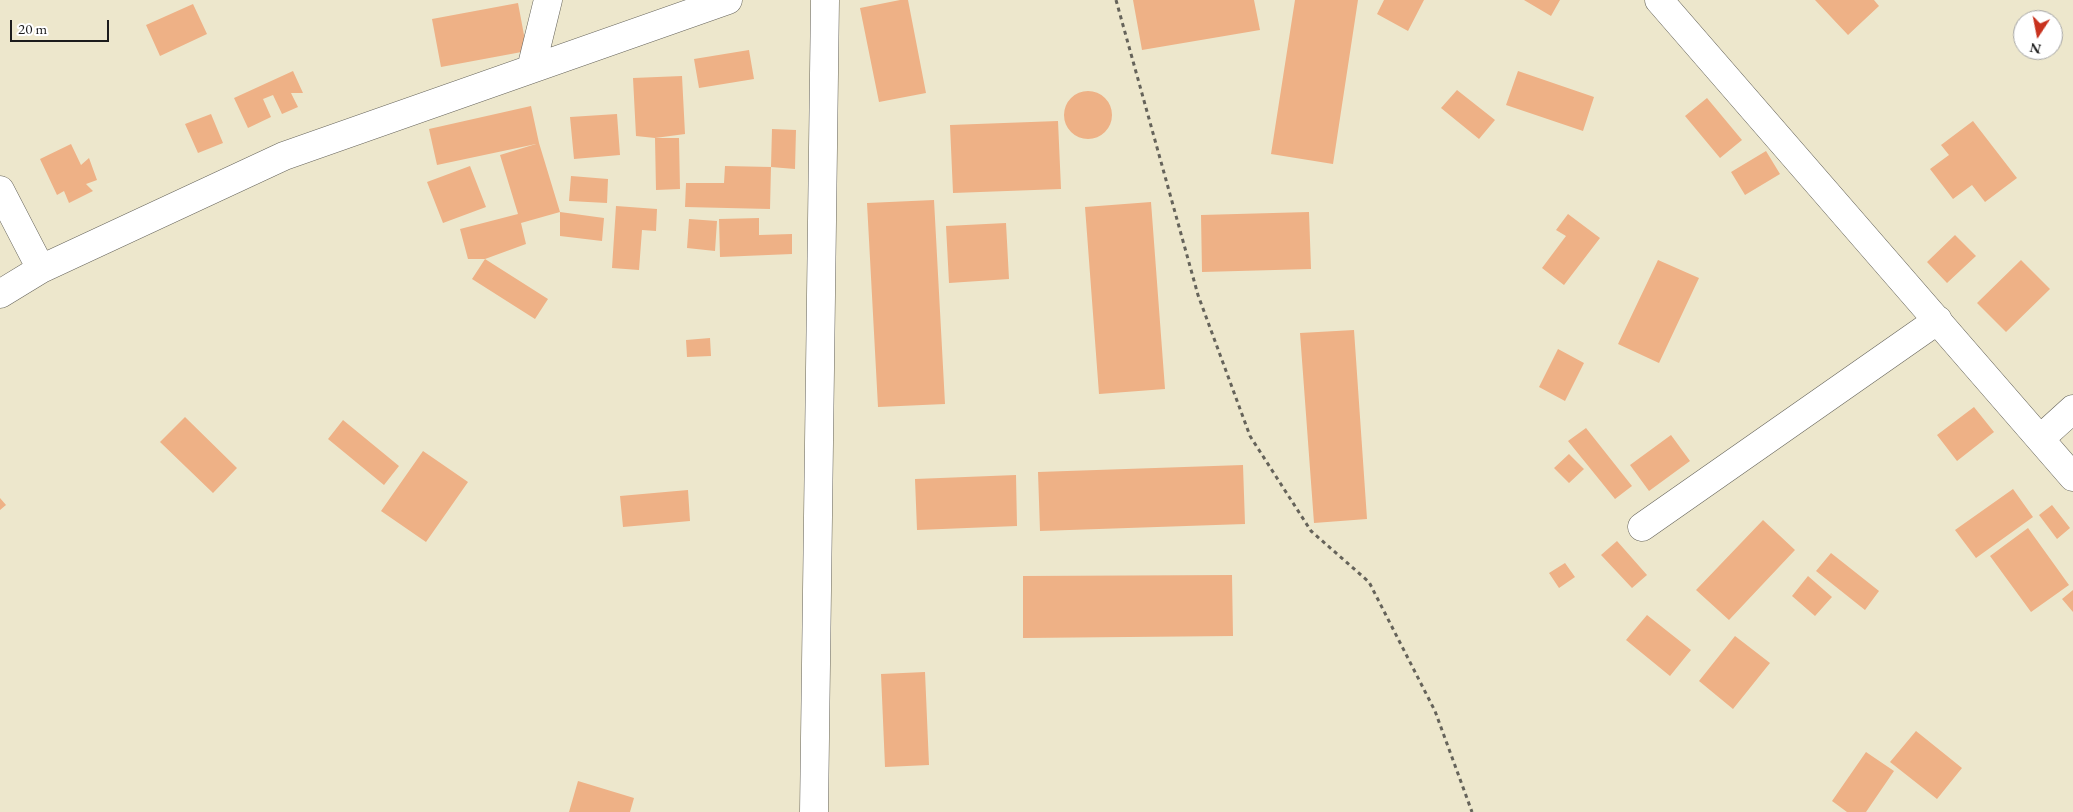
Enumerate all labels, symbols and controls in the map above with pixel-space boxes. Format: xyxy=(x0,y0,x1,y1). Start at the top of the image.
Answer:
scale bar xyxy=(12,10,111,42)
north arrow xyxy=(2013,10,2063,60)
text: 20 m xyxy=(18,19,47,38)
text: N xyxy=(2028,39,2043,59)

